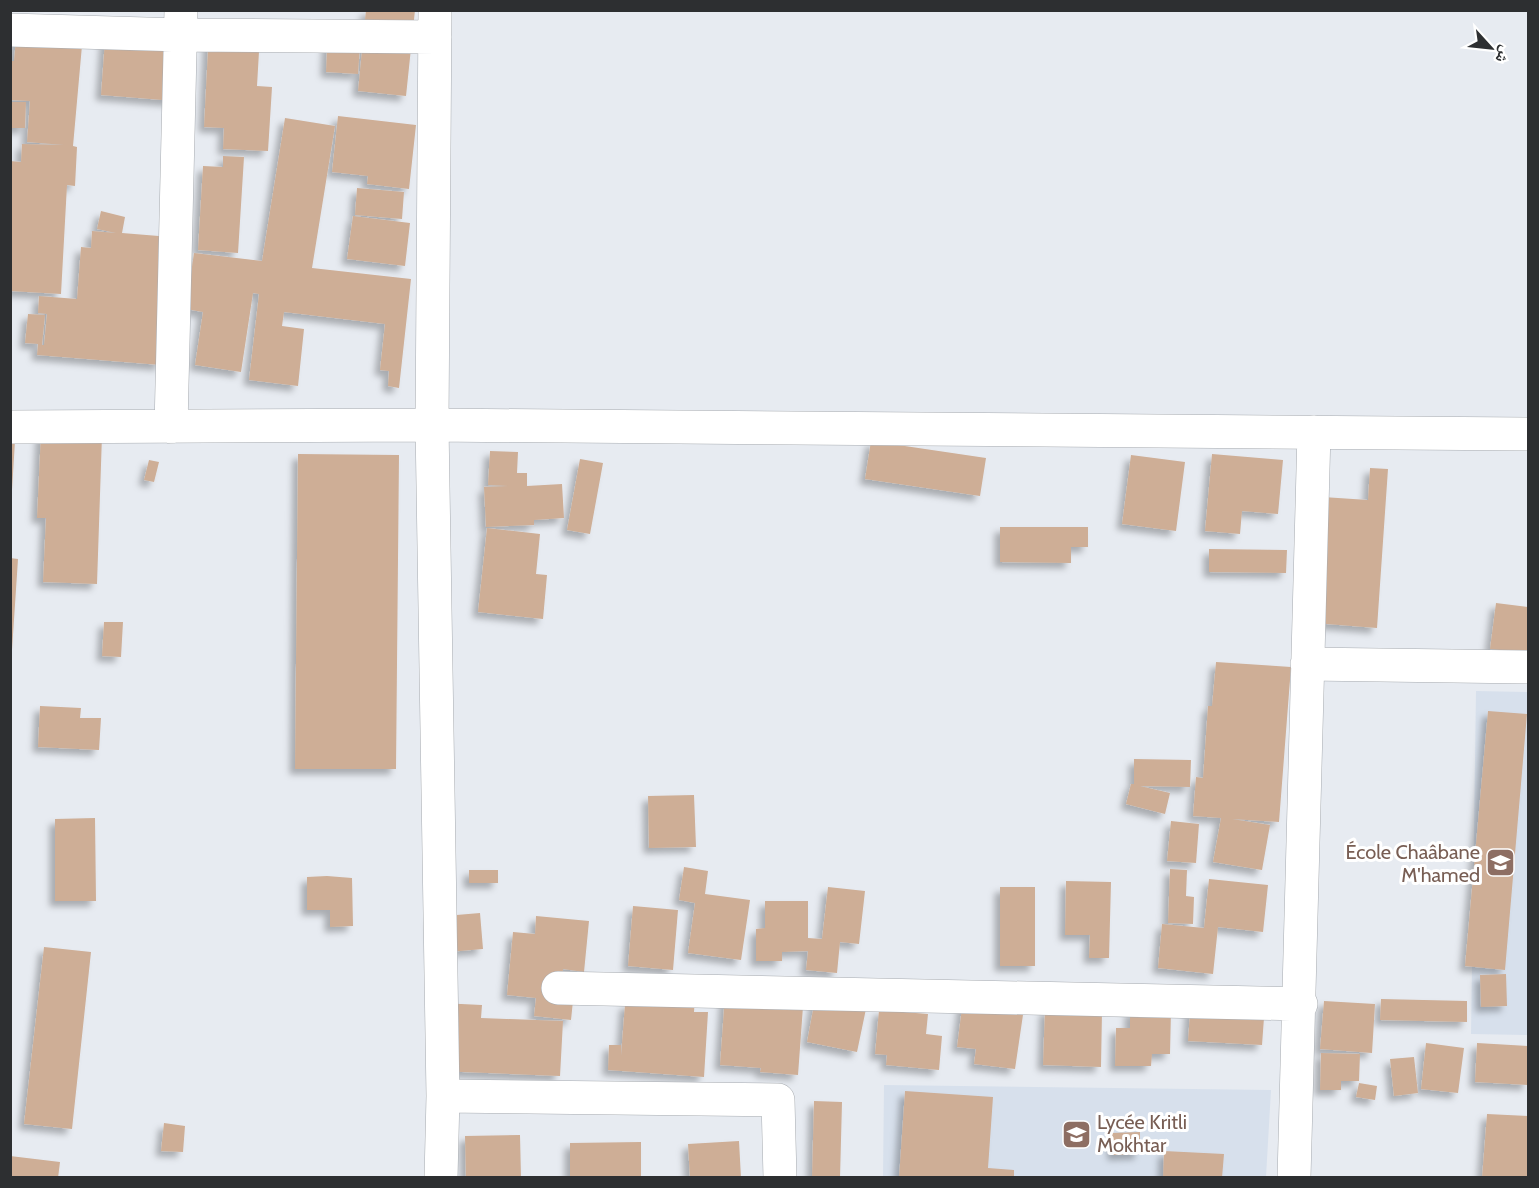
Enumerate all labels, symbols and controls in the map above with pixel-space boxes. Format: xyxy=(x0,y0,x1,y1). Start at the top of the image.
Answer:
north arrow xyxy=(1461,18,1521,78)
text: ش xyxy=(1492,43,1516,66)
place label: École Chaâbane M'hamed xyxy=(1345,840,1480,887)
school or university icon: École Chaâbane M'hamed xyxy=(1485,847,1517,879)
place label: Lycée Kritli Mokhtar xyxy=(1097,1110,1187,1157)
school or university icon: Lycée Kritli Mokhtar xyxy=(1060,1118,1092,1150)

